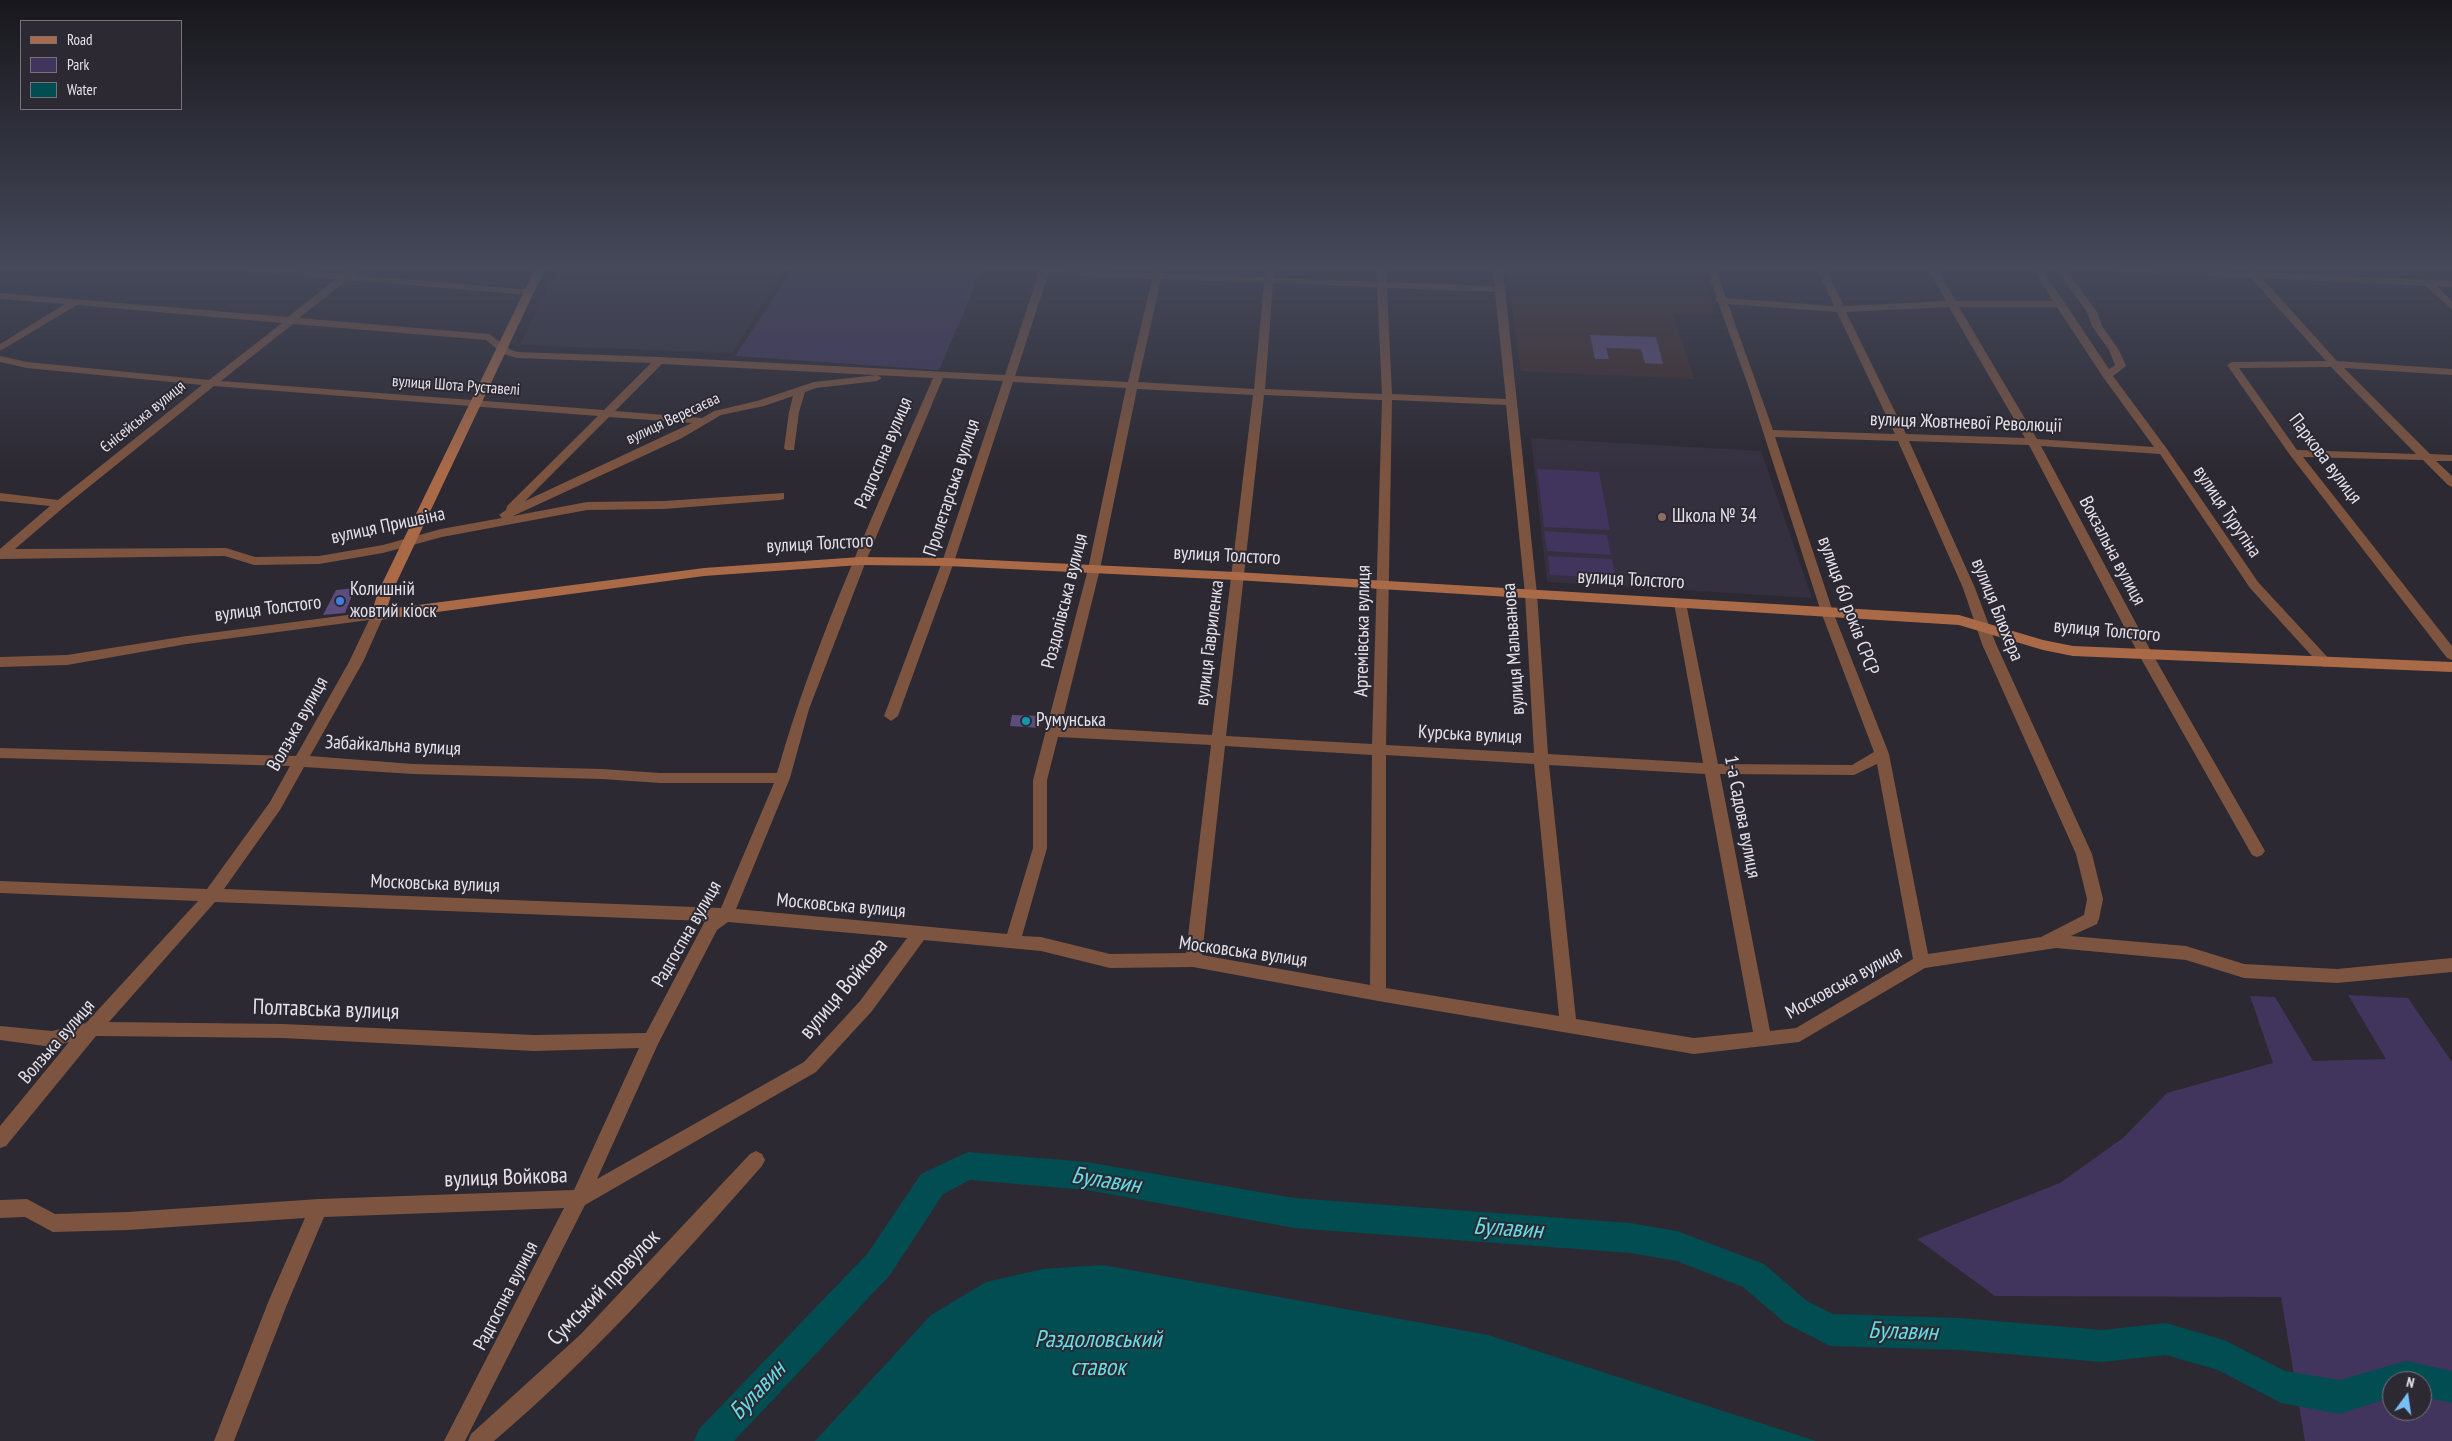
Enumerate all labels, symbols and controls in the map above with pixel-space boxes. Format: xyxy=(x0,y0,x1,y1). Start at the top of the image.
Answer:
legend xyxy=(20,20,182,110)
text: Road xyxy=(67,30,93,49)
text: Park xyxy=(67,55,89,74)
text: Water xyxy=(67,80,97,99)
street label: вулиця Шота Руставелі xyxy=(391,372,521,400)
street label: Єнісейська вулиця xyxy=(97,377,189,457)
street label: вулиця Вересаєва xyxy=(623,389,723,449)
street label: Радгоспна вулиця xyxy=(850,394,918,512)
street label: вулиця Жовтневої Революції xyxy=(1870,408,2062,438)
street label: Паркова вулиця xyxy=(2284,409,2366,509)
street label: Пролетарська вулиця xyxy=(919,416,985,560)
street label: вулиця Турутіна xyxy=(2188,462,2266,562)
street label: Вокзальна вулиця xyxy=(2074,493,2150,609)
street label: вулиця Пришвіна xyxy=(329,503,447,549)
place label: Школа № 34 xyxy=(1672,506,1757,528)
marker: Школа № 34 xyxy=(1656,511,1668,523)
street label: вулиця Толстого xyxy=(766,530,874,558)
street label: Роздолівська вулиця xyxy=(1037,531,1093,671)
street label: вулиця 60 років СРСР xyxy=(1812,534,1884,678)
street label: вулиця Толстого xyxy=(1173,542,1281,570)
street label: вулиця Блюхера xyxy=(1966,555,2028,665)
street label: Артемівська вулиця xyxy=(1350,565,1376,697)
street label: вулиця Толстого xyxy=(1577,566,1685,594)
place label: Колишній жовтий кіоск xyxy=(350,579,437,623)
street label: вулиця Гавриленка xyxy=(1191,579,1229,707)
street label: вулиця Мальванова xyxy=(1498,582,1530,716)
street label: вулиця Толстого xyxy=(213,591,323,627)
marker: Колишній жовтий кіоск xyxy=(334,595,346,607)
street label: вулиця Толстого xyxy=(2053,615,2161,647)
street label: Волзька вулиця xyxy=(263,673,333,775)
place label: Румунська xyxy=(1036,710,1106,732)
marker: Румунська xyxy=(1020,715,1032,727)
street label: Курська вулиця xyxy=(1418,721,1522,749)
street label: Забайкальна вулиця xyxy=(324,731,462,761)
street label: 1-а Садова вулиця xyxy=(1719,754,1765,880)
street label: Московська вулиця xyxy=(370,870,500,898)
street label: Радгоспна вулиця xyxy=(647,877,727,991)
street label: Московська вулиця xyxy=(776,889,906,923)
street label: Московська вулиця xyxy=(1177,932,1309,972)
street label: вулиця Войкова xyxy=(794,933,894,1045)
street label: Московська вулиця xyxy=(1782,942,1906,1024)
street label: Полтавська вулиця xyxy=(252,994,400,1026)
street label: Волзька вулиця xyxy=(14,995,100,1089)
water label: Булавин xyxy=(1069,1161,1143,1201)
street label: вулиця Войкова xyxy=(444,1163,568,1193)
water label: Булавин xyxy=(1472,1212,1544,1246)
street label: Сумський провулок xyxy=(542,1225,666,1351)
street label: Радгоспна вулиця xyxy=(469,1238,543,1354)
water label: Булавин xyxy=(1868,1316,1938,1348)
water label: Раздоловський ставок xyxy=(1035,1326,1161,1382)
water label: Булавин xyxy=(724,1356,792,1426)
north arrow xyxy=(2382,1371,2432,1421)
text: N xyxy=(2405,1373,2416,1392)

